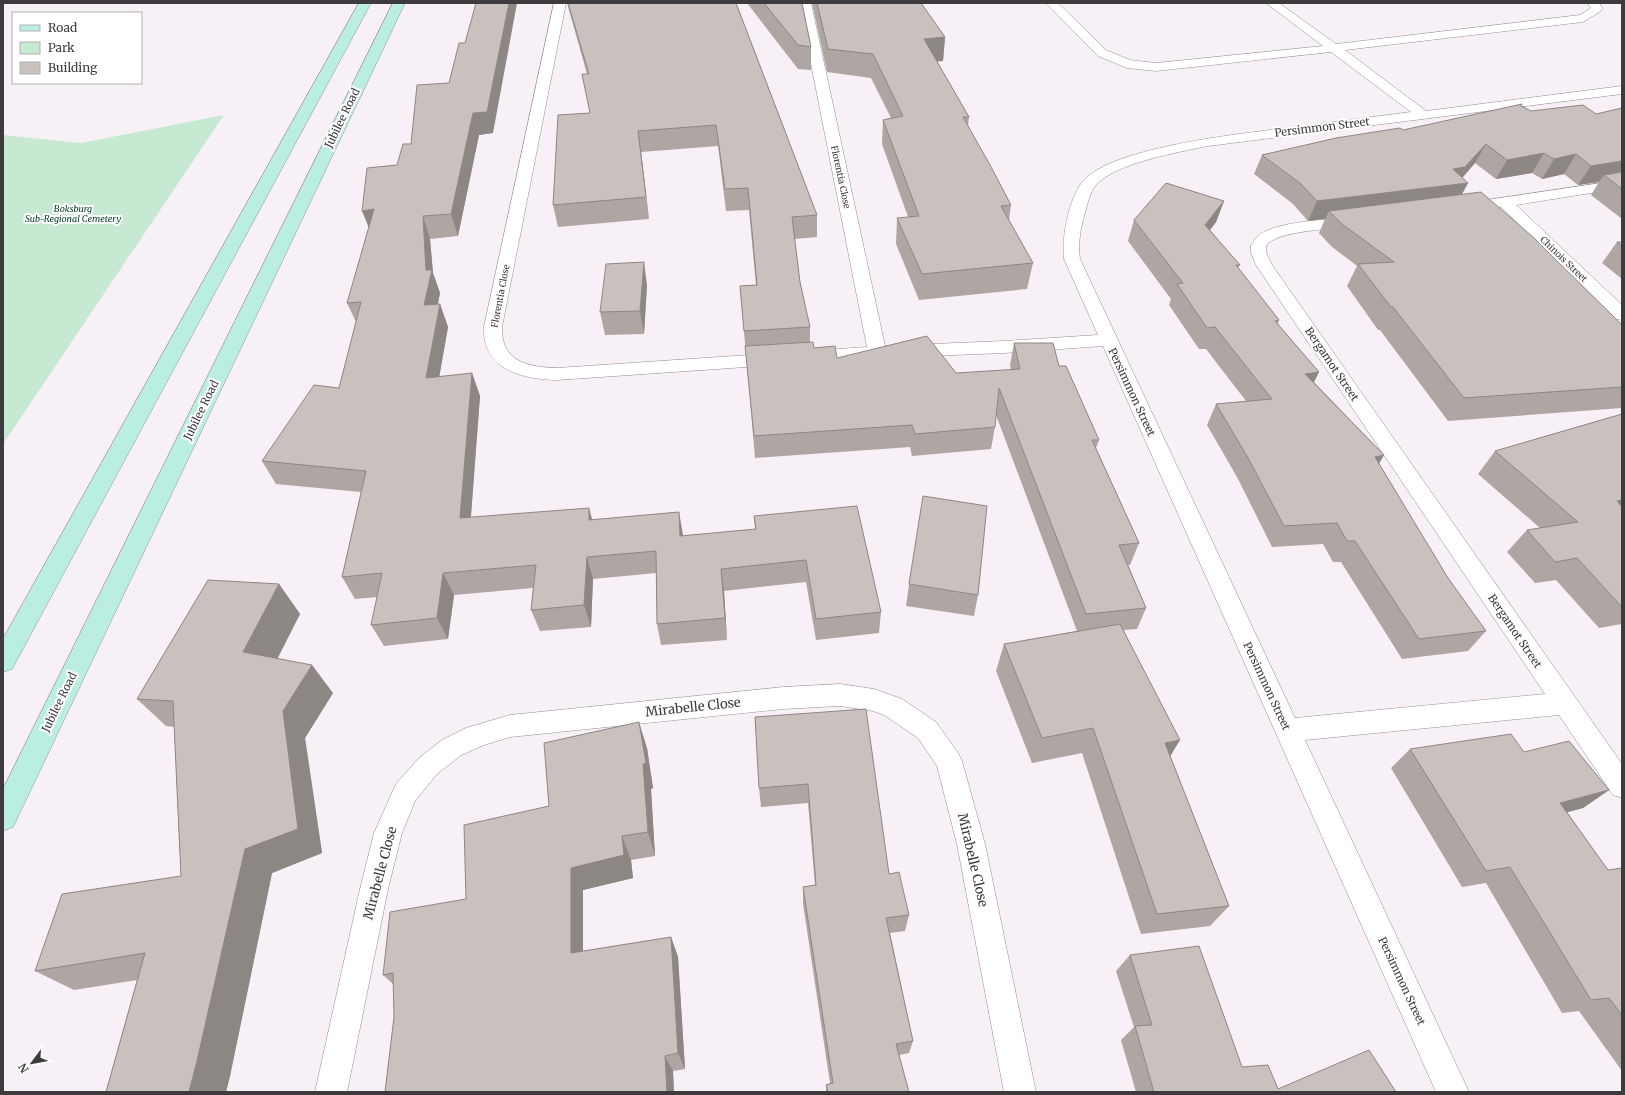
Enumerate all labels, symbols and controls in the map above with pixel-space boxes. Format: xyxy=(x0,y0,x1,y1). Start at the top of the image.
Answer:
legend xyxy=(12,12,142,84)
text: Road xyxy=(48,20,77,35)
text: Park xyxy=(48,40,75,55)
text: Building xyxy=(48,60,98,75)
street label: Jubilee Road xyxy=(321,85,363,151)
street label: Persimmon Street xyxy=(1274,114,1371,140)
street label: Florentia Close xyxy=(829,144,853,210)
park label: Boksburg Sub-Regional Cemetery xyxy=(25,203,121,224)
street label: Chinois Street xyxy=(1538,234,1590,285)
street label: Florentia Close xyxy=(488,263,512,329)
street label: Bergamot Street xyxy=(1302,324,1362,404)
street label: Persimmon Street xyxy=(1105,346,1159,439)
street label: Jubilee Road xyxy=(180,377,222,443)
street label: Bergamot Street xyxy=(1485,591,1545,671)
street label: Persimmon Street xyxy=(1240,640,1294,733)
street label: Jubilee Road xyxy=(38,669,80,735)
street label: Mirabelle Close xyxy=(644,694,742,720)
street label: Mirabelle Close xyxy=(954,811,992,909)
street label: Mirabelle Close xyxy=(359,824,401,921)
street label: Persimmon Street xyxy=(1375,935,1429,1028)
north arrow xyxy=(12,1043,52,1083)
text: N xyxy=(15,1061,32,1076)

